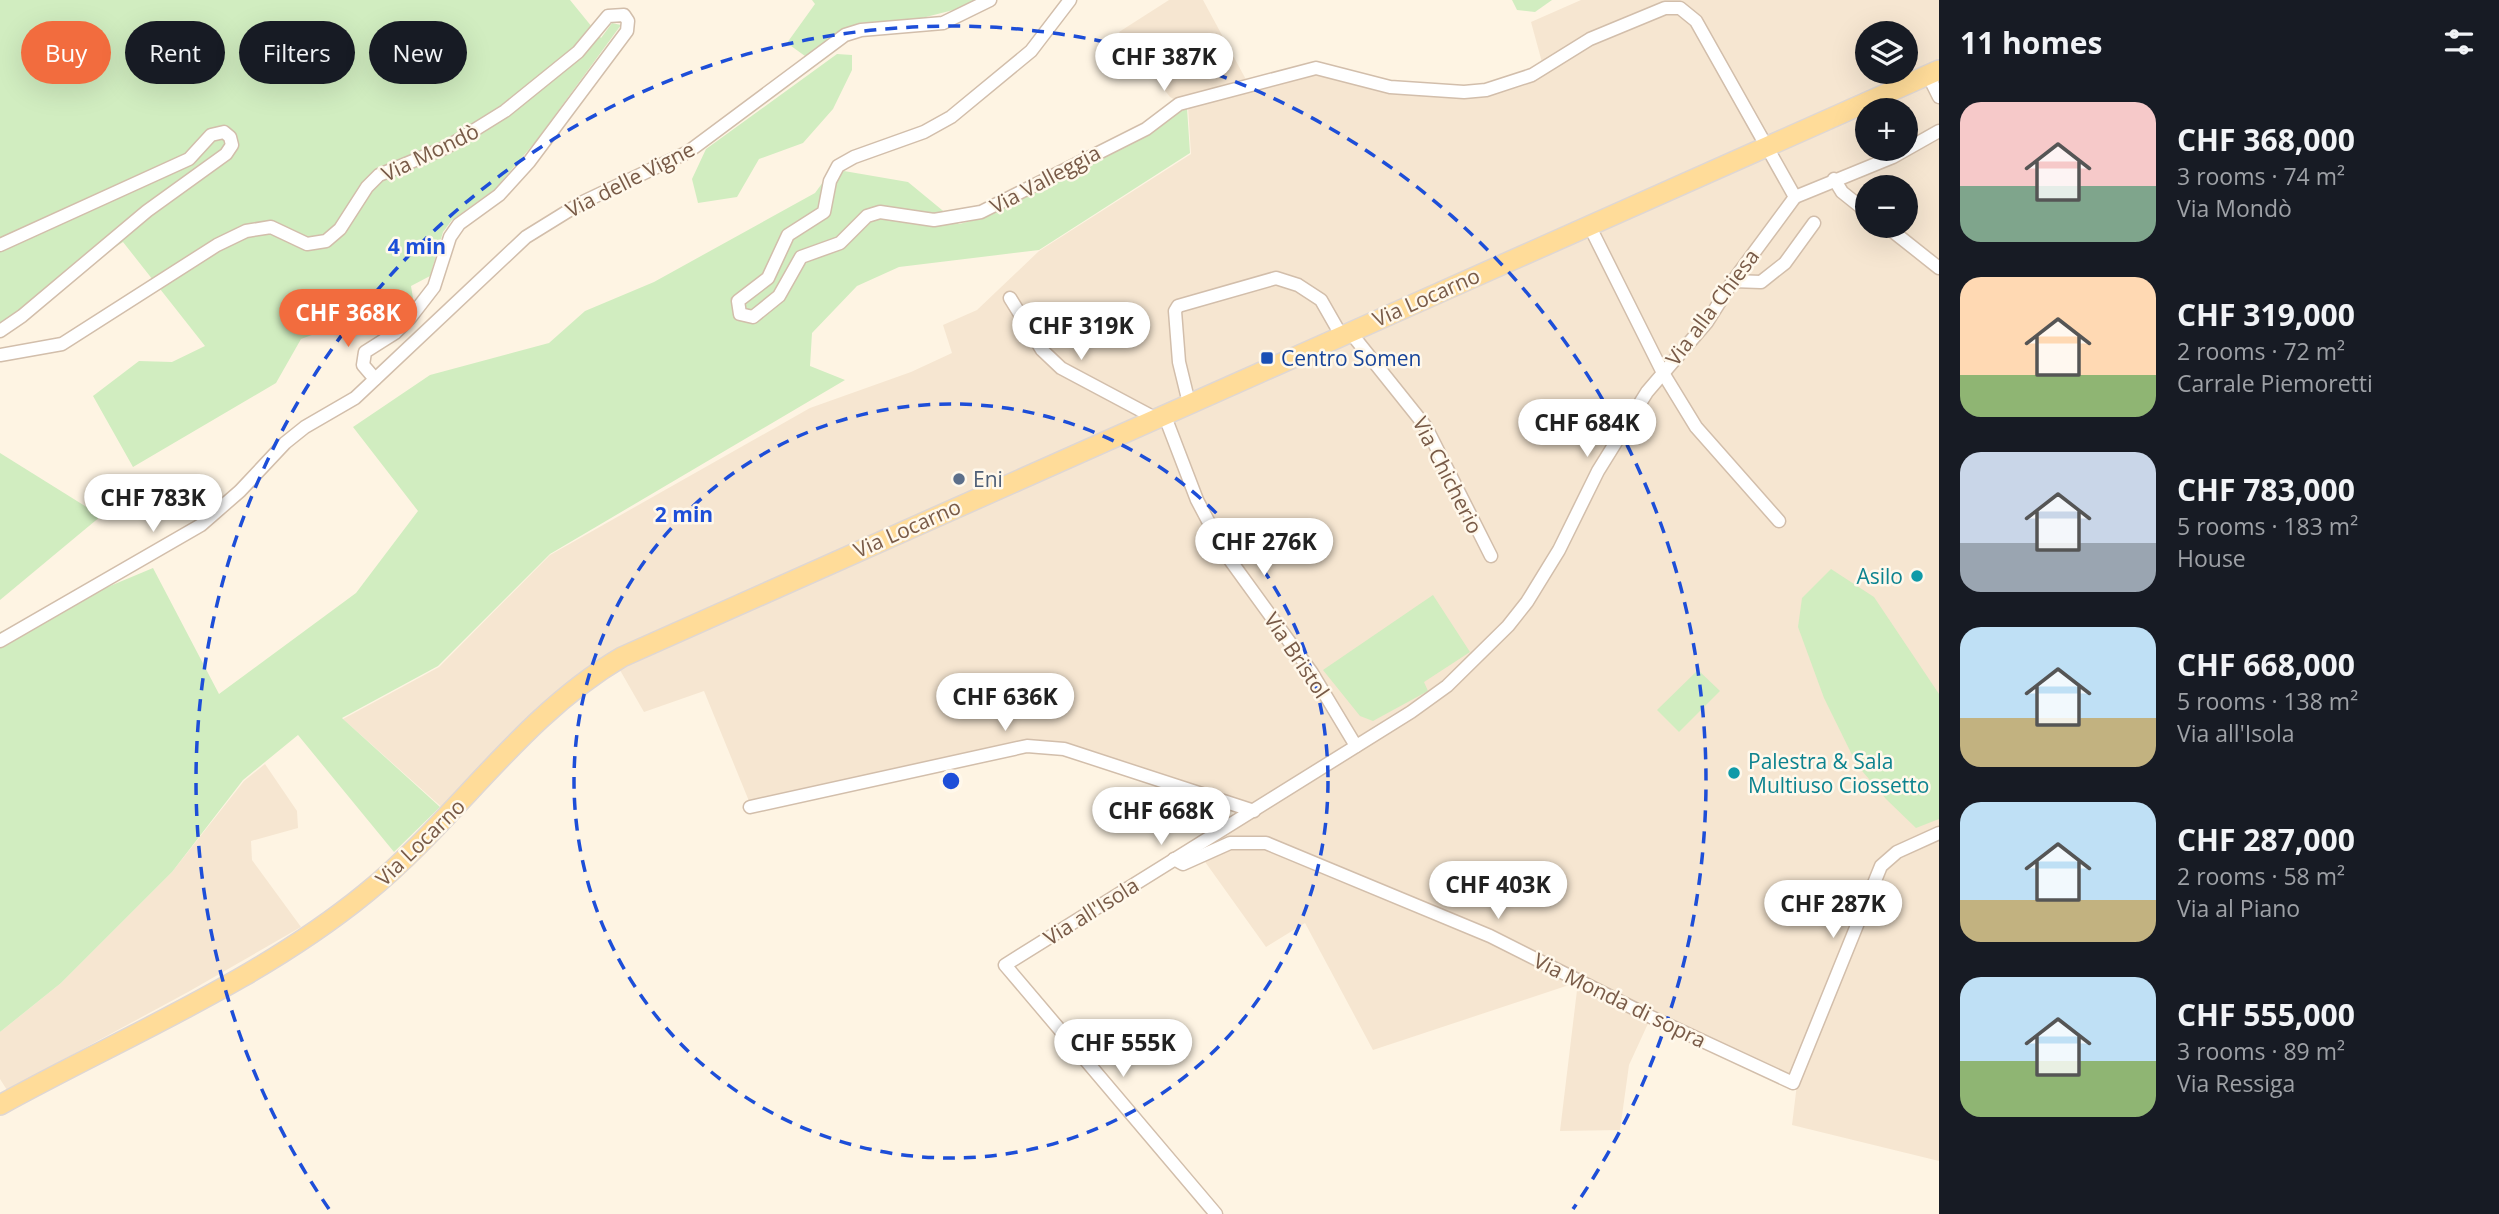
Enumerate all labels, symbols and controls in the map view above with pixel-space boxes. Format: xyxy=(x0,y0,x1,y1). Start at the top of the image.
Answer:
chip: Buy xyxy=(21,21,111,84)
chip: Rent xyxy=(125,21,225,84)
chip: Filters xyxy=(239,21,355,84)
chip: New xyxy=(369,21,467,84)
map controls xyxy=(1855,21,1918,238)
button: layers xyxy=(1855,21,1918,84)
text: 11 homes xyxy=(1960,22,2103,63)
icon: filters xyxy=(2440,23,2478,61)
pin: CHF 387K xyxy=(1092,34,1236,93)
text: CHF 387K xyxy=(1111,40,1217,72)
button: + xyxy=(1855,98,1918,161)
street label: Via Mondò xyxy=(377,116,483,188)
text: CHF 368,000 xyxy=(2177,119,2355,160)
icon: home xyxy=(2016,130,2100,214)
street label: Via delle Vigne xyxy=(561,134,699,224)
street label: Via Valleggia xyxy=(985,138,1105,220)
text: 3 rooms · 74 m² xyxy=(2177,160,2345,192)
button: − xyxy=(1855,175,1918,238)
text: Via Mondò xyxy=(2177,192,2292,224)
text: 4 min xyxy=(388,232,446,260)
street label: Via alla Chiesa xyxy=(1659,243,1765,371)
street label: Via Locarno xyxy=(1368,261,1484,333)
pin: CHF 368K xyxy=(276,290,420,349)
text: CHF 319,000 xyxy=(2177,294,2355,335)
text: CHF 368K xyxy=(295,296,401,328)
pin: CHF 319K xyxy=(1009,302,1153,362)
icon: home xyxy=(2016,305,2100,389)
text: CHF 319K xyxy=(1028,309,1134,341)
text: 2 rooms · 72 m² xyxy=(2177,335,2345,367)
place label: Centro Somen xyxy=(1281,344,1421,372)
marker: Centro Somen xyxy=(1259,350,1275,366)
text: Carrale Piemoretti xyxy=(2177,367,2373,399)
pin: CHF 684K xyxy=(1515,400,1659,459)
text: CHF 684K xyxy=(1534,406,1640,438)
street label: Via Chicherio xyxy=(1407,412,1489,538)
place label: Eni xyxy=(973,465,1003,493)
text: CHF 783,000 xyxy=(2177,469,2355,510)
marker: Eni xyxy=(951,471,967,487)
pin: CHF 783K xyxy=(81,475,225,534)
icon: home xyxy=(2016,480,2100,564)
text: CHF 783K xyxy=(100,481,206,513)
street label: Via Locarno xyxy=(849,492,965,564)
text: 2 min xyxy=(655,500,713,528)
text: 5 rooms · 183 m² xyxy=(2177,510,2358,542)
pin: CHF 276K xyxy=(1192,518,1336,578)
text: CHF 276K xyxy=(1211,525,1317,557)
text: House xyxy=(2177,542,2246,574)
place label: Asilo xyxy=(1856,562,1903,590)
marker: Asilo xyxy=(1909,568,1925,584)
street label: Via Bristol xyxy=(1258,607,1336,703)
text: CHF 668,000 xyxy=(2177,644,2355,685)
icon: home xyxy=(2016,655,2100,739)
pin: CHF 636K xyxy=(933,674,1077,733)
text: CHF 636K xyxy=(952,680,1058,712)
text: 5 rooms · 138 m² xyxy=(2177,685,2358,717)
text: Via all'Isola xyxy=(2177,717,2295,749)
place label: Palestra & Sala Multiuso Ciossetto xyxy=(1748,747,1929,799)
marker: Palestra & Sala Multiuso Ciossetto xyxy=(1726,765,1742,781)
centre of rings xyxy=(939,769,963,793)
pin: CHF 668K xyxy=(1089,788,1233,847)
street label: Via Locarno xyxy=(369,792,471,892)
text: CHF 668K xyxy=(1108,794,1214,826)
text: CHF 287,000 xyxy=(2177,819,2355,860)
icon: home xyxy=(2016,830,2100,914)
text: 2 rooms · 58 m² xyxy=(2177,860,2345,892)
pin: CHF 403K xyxy=(1426,862,1570,921)
text: CHF 403K xyxy=(1445,868,1551,900)
street label: Via all'Isola xyxy=(1038,871,1144,951)
pin: CHF 287K xyxy=(1761,880,1905,940)
text: CHF 287K xyxy=(1780,887,1886,919)
text: Via al Piano xyxy=(2177,892,2300,924)
street label: Via Monda di sopra xyxy=(1529,946,1711,1054)
text: CHF 555,000 xyxy=(2177,994,2355,1035)
icon: home xyxy=(2016,1005,2100,1089)
pin: CHF 555K xyxy=(1051,1020,1195,1079)
text: CHF 555K xyxy=(1070,1026,1176,1058)
text: 3 rooms · 89 m² xyxy=(2177,1035,2345,1067)
text: Via Ressiga xyxy=(2177,1067,2295,1099)

